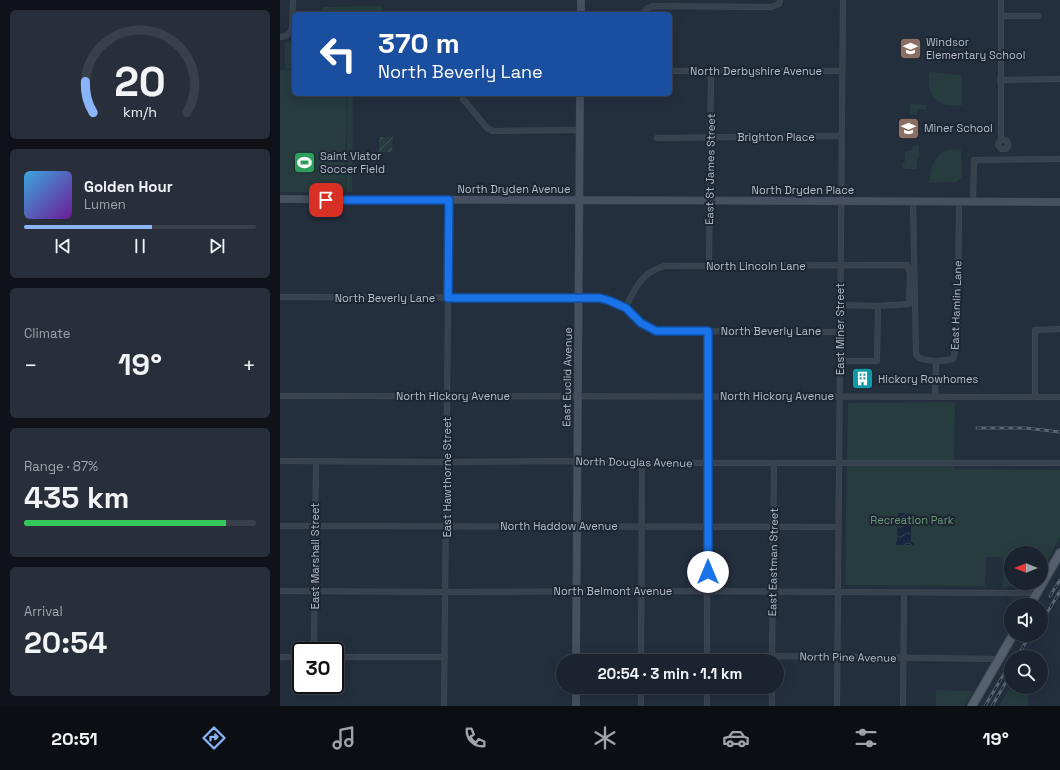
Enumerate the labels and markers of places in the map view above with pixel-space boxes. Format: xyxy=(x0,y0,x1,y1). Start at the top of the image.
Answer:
school or university icon: Windsor Elementary School xyxy=(897,35,923,61)
place label: Windsor Elementary School xyxy=(926,35,1025,62)
school or university icon: Miner School xyxy=(896,115,922,141)
place label: Miner School xyxy=(924,121,993,135)
sports icon: Saint Viator Soccer Field xyxy=(291,149,317,175)
place label: Saint Viator Soccer Field xyxy=(320,149,385,176)
pin xyxy=(309,183,343,217)
building icon: Hickory Rowhomes xyxy=(849,366,875,392)
place label: Hickory Rowhomes xyxy=(878,372,979,386)

